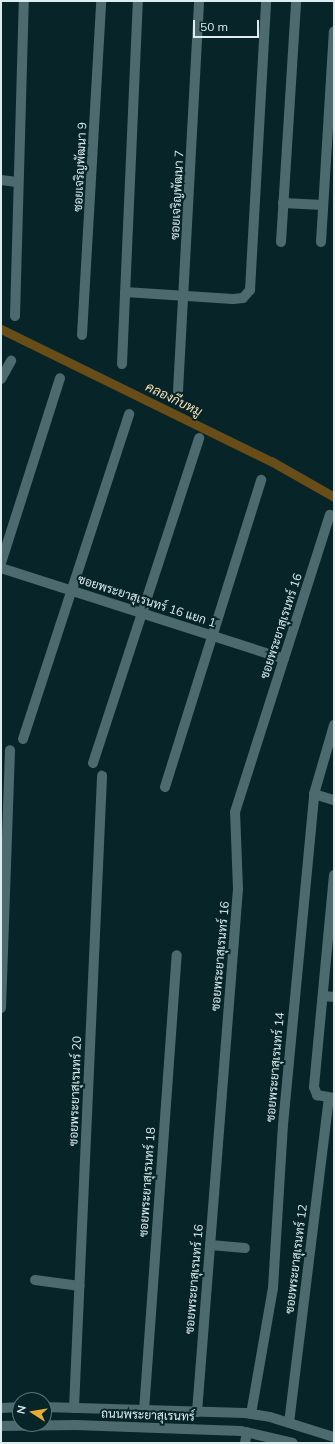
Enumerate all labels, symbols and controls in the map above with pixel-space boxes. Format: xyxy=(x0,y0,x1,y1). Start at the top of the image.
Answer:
scale bar xyxy=(195,12,261,38)
text: 50 m xyxy=(200,19,228,34)
street label: ซอยเจริญพัฒนา 9 xyxy=(70,122,90,212)
street label: ซอยเจริญพัฒนา 7 xyxy=(167,150,187,240)
water label: คลองกีบหมู xyxy=(143,379,205,419)
street label: ซอยพระยาสุเรนทร์ 16 xyxy=(257,571,305,681)
street label: ซอยพระยาสุเรนทร์ 16 แยก 1 xyxy=(76,572,218,630)
street label: ซอยพระยาสุเรนทร์ 16 xyxy=(208,900,232,1012)
street label: ซอยพระยาสุเรนทร์ 14 xyxy=(263,1011,287,1123)
street label: ซอยพระยาสุเรนทร์ 20 xyxy=(66,1036,84,1146)
street label: ซอยพระยาสุเรนทร์ 18 xyxy=(136,1127,158,1237)
street label: ซอยพระยาสุเรนทร์ 12 xyxy=(282,1203,310,1315)
street label: ซอยพระยาสุเรนทร์ 16 xyxy=(182,1223,206,1335)
north arrow xyxy=(12,1392,52,1432)
text: N xyxy=(14,1404,29,1415)
street label: ถนนพระยาสุเรนทร์ xyxy=(101,1406,195,1424)

